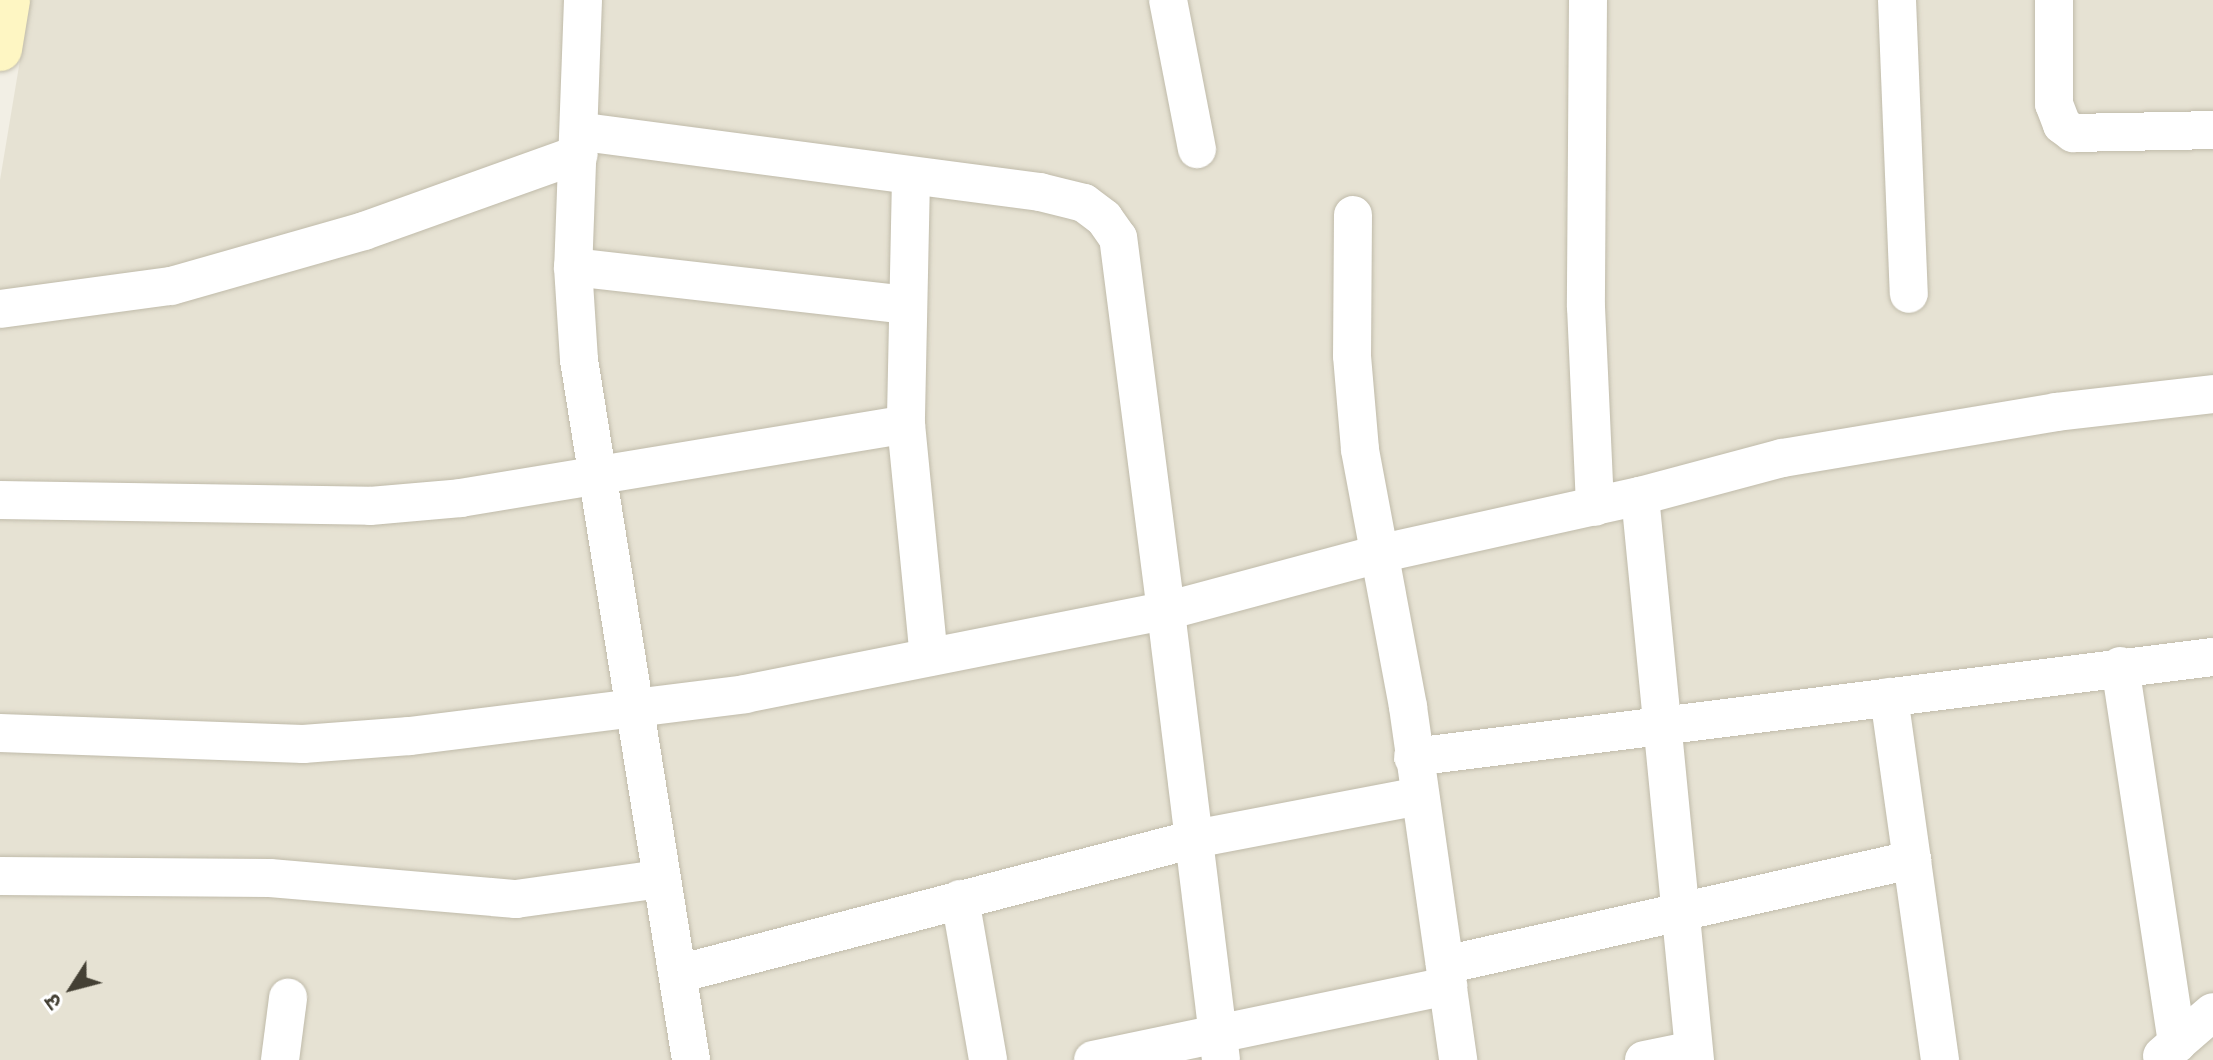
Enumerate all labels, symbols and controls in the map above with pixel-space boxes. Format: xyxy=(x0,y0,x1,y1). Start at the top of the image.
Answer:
north arrow xyxy=(32,948,112,1028)
text: उ xyxy=(37,989,67,1016)

